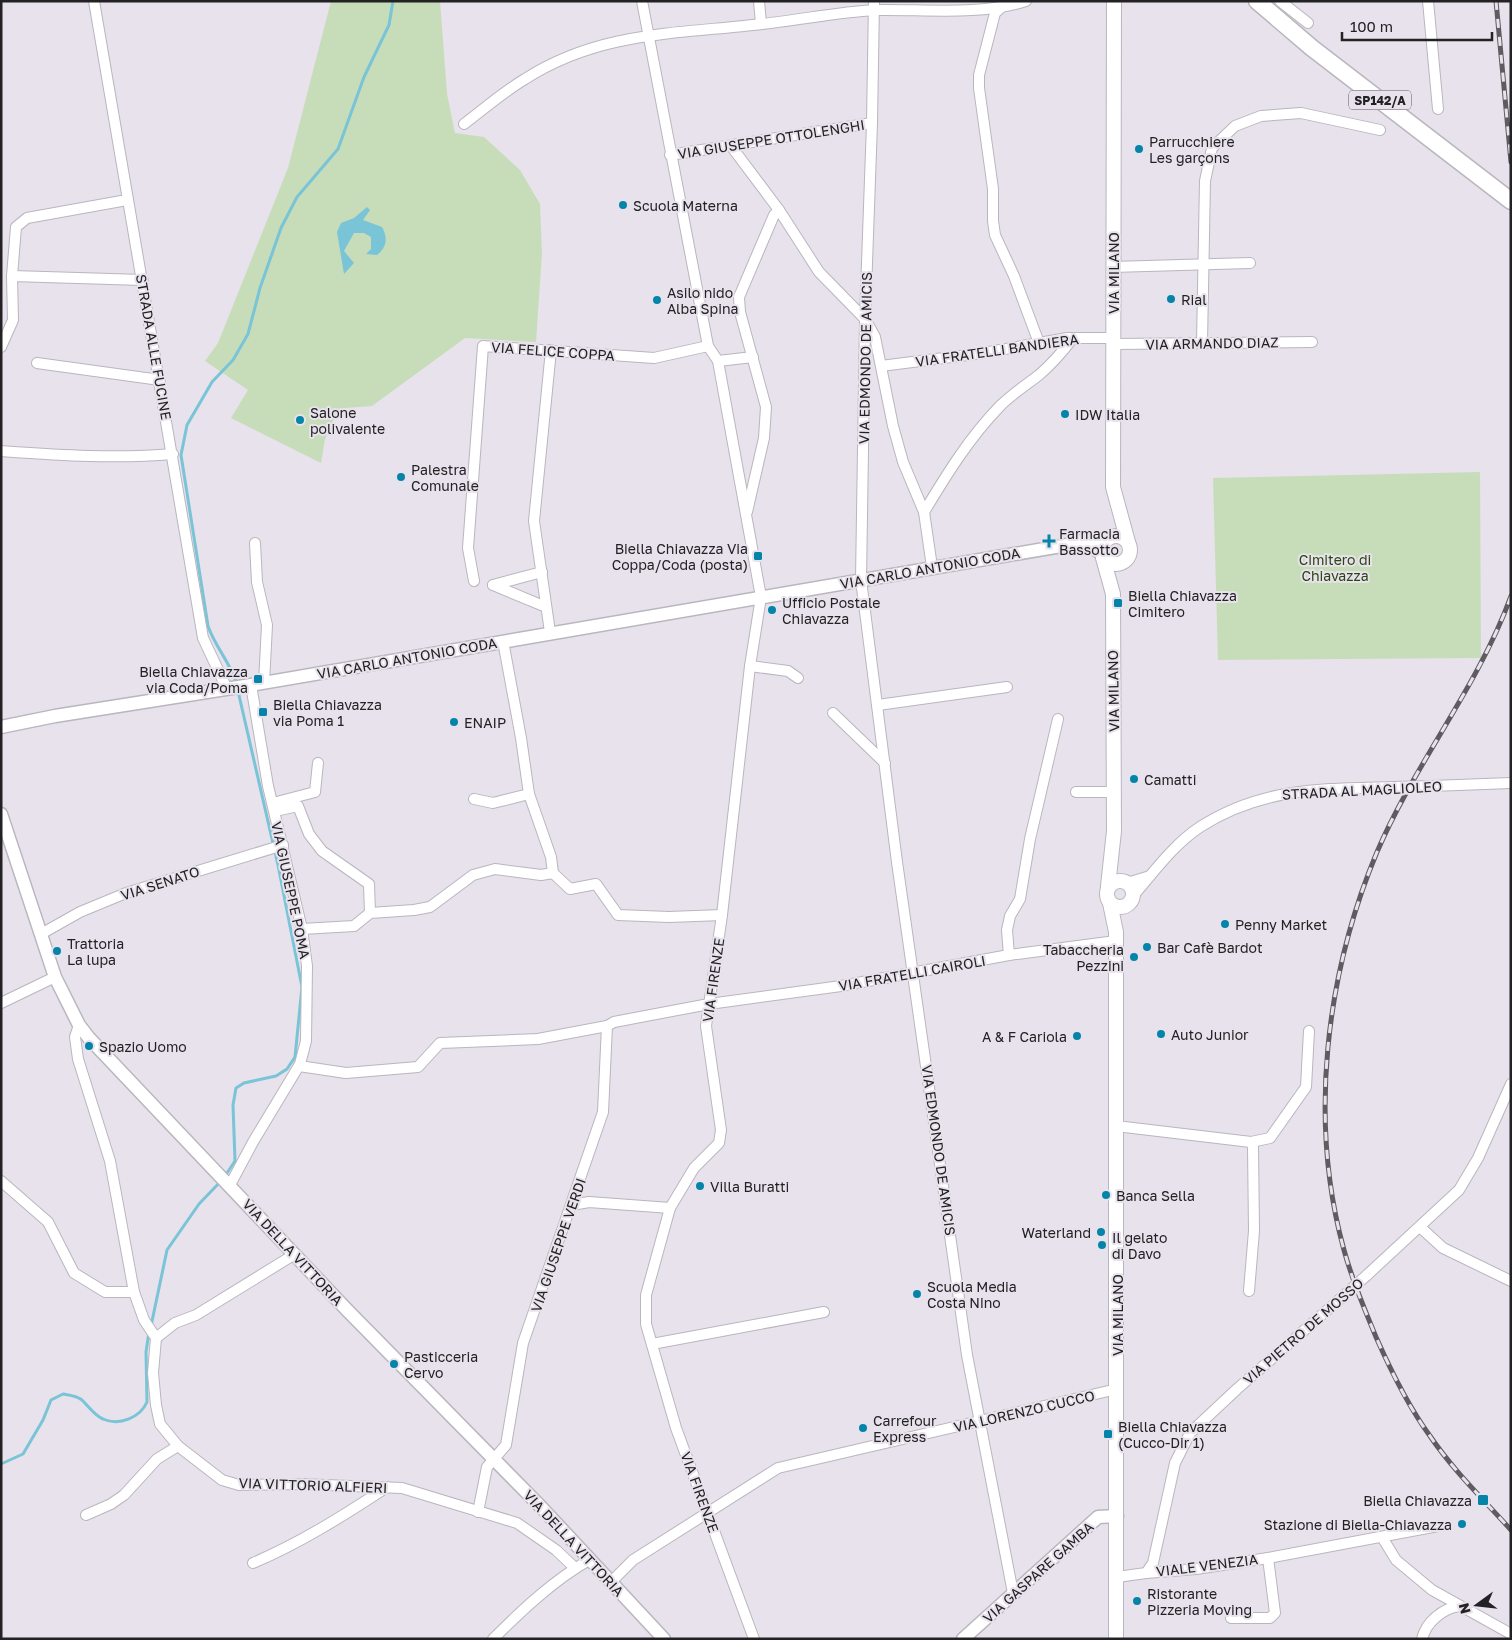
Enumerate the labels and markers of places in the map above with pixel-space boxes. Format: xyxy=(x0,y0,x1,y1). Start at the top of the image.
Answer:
place label: Parrucchiere Les garçons xyxy=(1149,133,1235,166)
marker: Parrucchiere Les garçons xyxy=(1133,143,1145,155)
place label: Scuola Materna xyxy=(633,197,738,214)
marker: Scuola Materna xyxy=(617,199,629,211)
place label: Asilo nido Alba Spina xyxy=(667,284,738,317)
place label: Rial xyxy=(1181,291,1207,308)
marker: Rial xyxy=(1165,293,1177,305)
marker: Asilo nido Alba Spina xyxy=(651,294,663,306)
place label: Salone polivalente xyxy=(310,404,385,437)
place label: IDW Italia xyxy=(1075,406,1140,423)
marker: IDW Italia xyxy=(1059,408,1071,420)
marker: Salone polivalente xyxy=(294,414,306,426)
place label: Palestra Comunale xyxy=(411,461,479,494)
marker: Palestra Comunale xyxy=(395,471,407,483)
place label: Farmacia Bassotto xyxy=(1059,525,1120,558)
marker: Farmacia Bassotto xyxy=(1043,535,1055,547)
place label: Biella Chiavazza Via Coppa/Coda (posta) xyxy=(612,540,748,573)
marker: Biella Chiavazza Via Coppa/Coda (posta) xyxy=(752,550,764,562)
place label: Biella Chiavazza Cimitero xyxy=(1128,587,1237,620)
place label: Ufficio Postale Chiavazza xyxy=(782,594,880,627)
marker: Biella Chiavazza Cimitero xyxy=(1112,597,1124,609)
marker: Ufficio Postale Chiavazza xyxy=(766,604,778,616)
place label: Biella Chiavazza via Coda/Poma xyxy=(139,663,248,696)
marker: Biella Chiavazza via Coda/Poma xyxy=(252,673,264,685)
place label: Biella Chiavazza via Poma 1 xyxy=(273,696,382,729)
marker: Biella Chiavazza via Poma 1 xyxy=(257,706,269,718)
place label: ENAIP xyxy=(464,714,506,731)
marker: ENAIP xyxy=(448,716,460,728)
place label: Camatti xyxy=(1144,771,1196,788)
marker: Camatti xyxy=(1128,773,1140,785)
place label: Penny Market xyxy=(1235,916,1327,933)
marker: Penny Market xyxy=(1219,918,1231,930)
place label: Trattoria La lupa xyxy=(67,935,124,968)
place label: Bar Cafè Bardot xyxy=(1157,939,1263,956)
place label: Tabaccheria Pezzini xyxy=(1043,941,1124,974)
marker: Bar Cafè Bardot xyxy=(1141,941,1153,953)
marker: Trattoria La lupa xyxy=(51,945,63,957)
marker: Tabaccheria Pezzini xyxy=(1128,951,1140,963)
place label: Auto Junior xyxy=(1171,1026,1249,1043)
place label: A & F Cariola xyxy=(982,1028,1067,1045)
marker: Auto Junior xyxy=(1155,1028,1167,1040)
marker: A & F Cariola xyxy=(1071,1030,1083,1042)
place label: Spazio Uomo xyxy=(99,1038,187,1055)
marker: Spazio Uomo xyxy=(83,1040,95,1052)
place label: Villa Buratti xyxy=(710,1178,789,1195)
marker: Villa Buratti xyxy=(694,1180,706,1192)
place label: Banca Sella xyxy=(1116,1187,1195,1204)
marker: Banca Sella xyxy=(1100,1189,1112,1201)
place label: Waterland xyxy=(1022,1224,1091,1241)
marker: Waterland xyxy=(1095,1226,1107,1238)
place label: Il gelato di Davo xyxy=(1112,1229,1167,1262)
marker: Il gelato di Davo xyxy=(1096,1239,1108,1251)
place label: Scuola Media Costa Nino xyxy=(927,1278,1017,1311)
marker: Scuola Media Costa Nino xyxy=(911,1288,923,1300)
place label: Pasticceria Cervo xyxy=(404,1348,478,1381)
marker: Pasticceria Cervo xyxy=(388,1358,400,1370)
place label: Carrefour Express xyxy=(873,1412,937,1445)
place label: Biella Chiavazza (Cucco-Dir 1) xyxy=(1118,1418,1227,1451)
marker: Carrefour Express xyxy=(857,1422,869,1434)
marker: Biella Chiavazza (Cucco-Dir 1) xyxy=(1102,1428,1114,1440)
place label: Biella Chiavazza xyxy=(1363,1492,1472,1509)
marker: Biella Chiavazza xyxy=(1476,1493,1490,1507)
place label: Stazione di Biella-Chiavazza xyxy=(1264,1516,1452,1533)
marker: Stazione di Biella-Chiavazza xyxy=(1456,1518,1468,1530)
place label: Ristorante Pizzeria Moving xyxy=(1147,1585,1252,1618)
marker: Ristorante Pizzeria Moving xyxy=(1131,1595,1143,1607)

